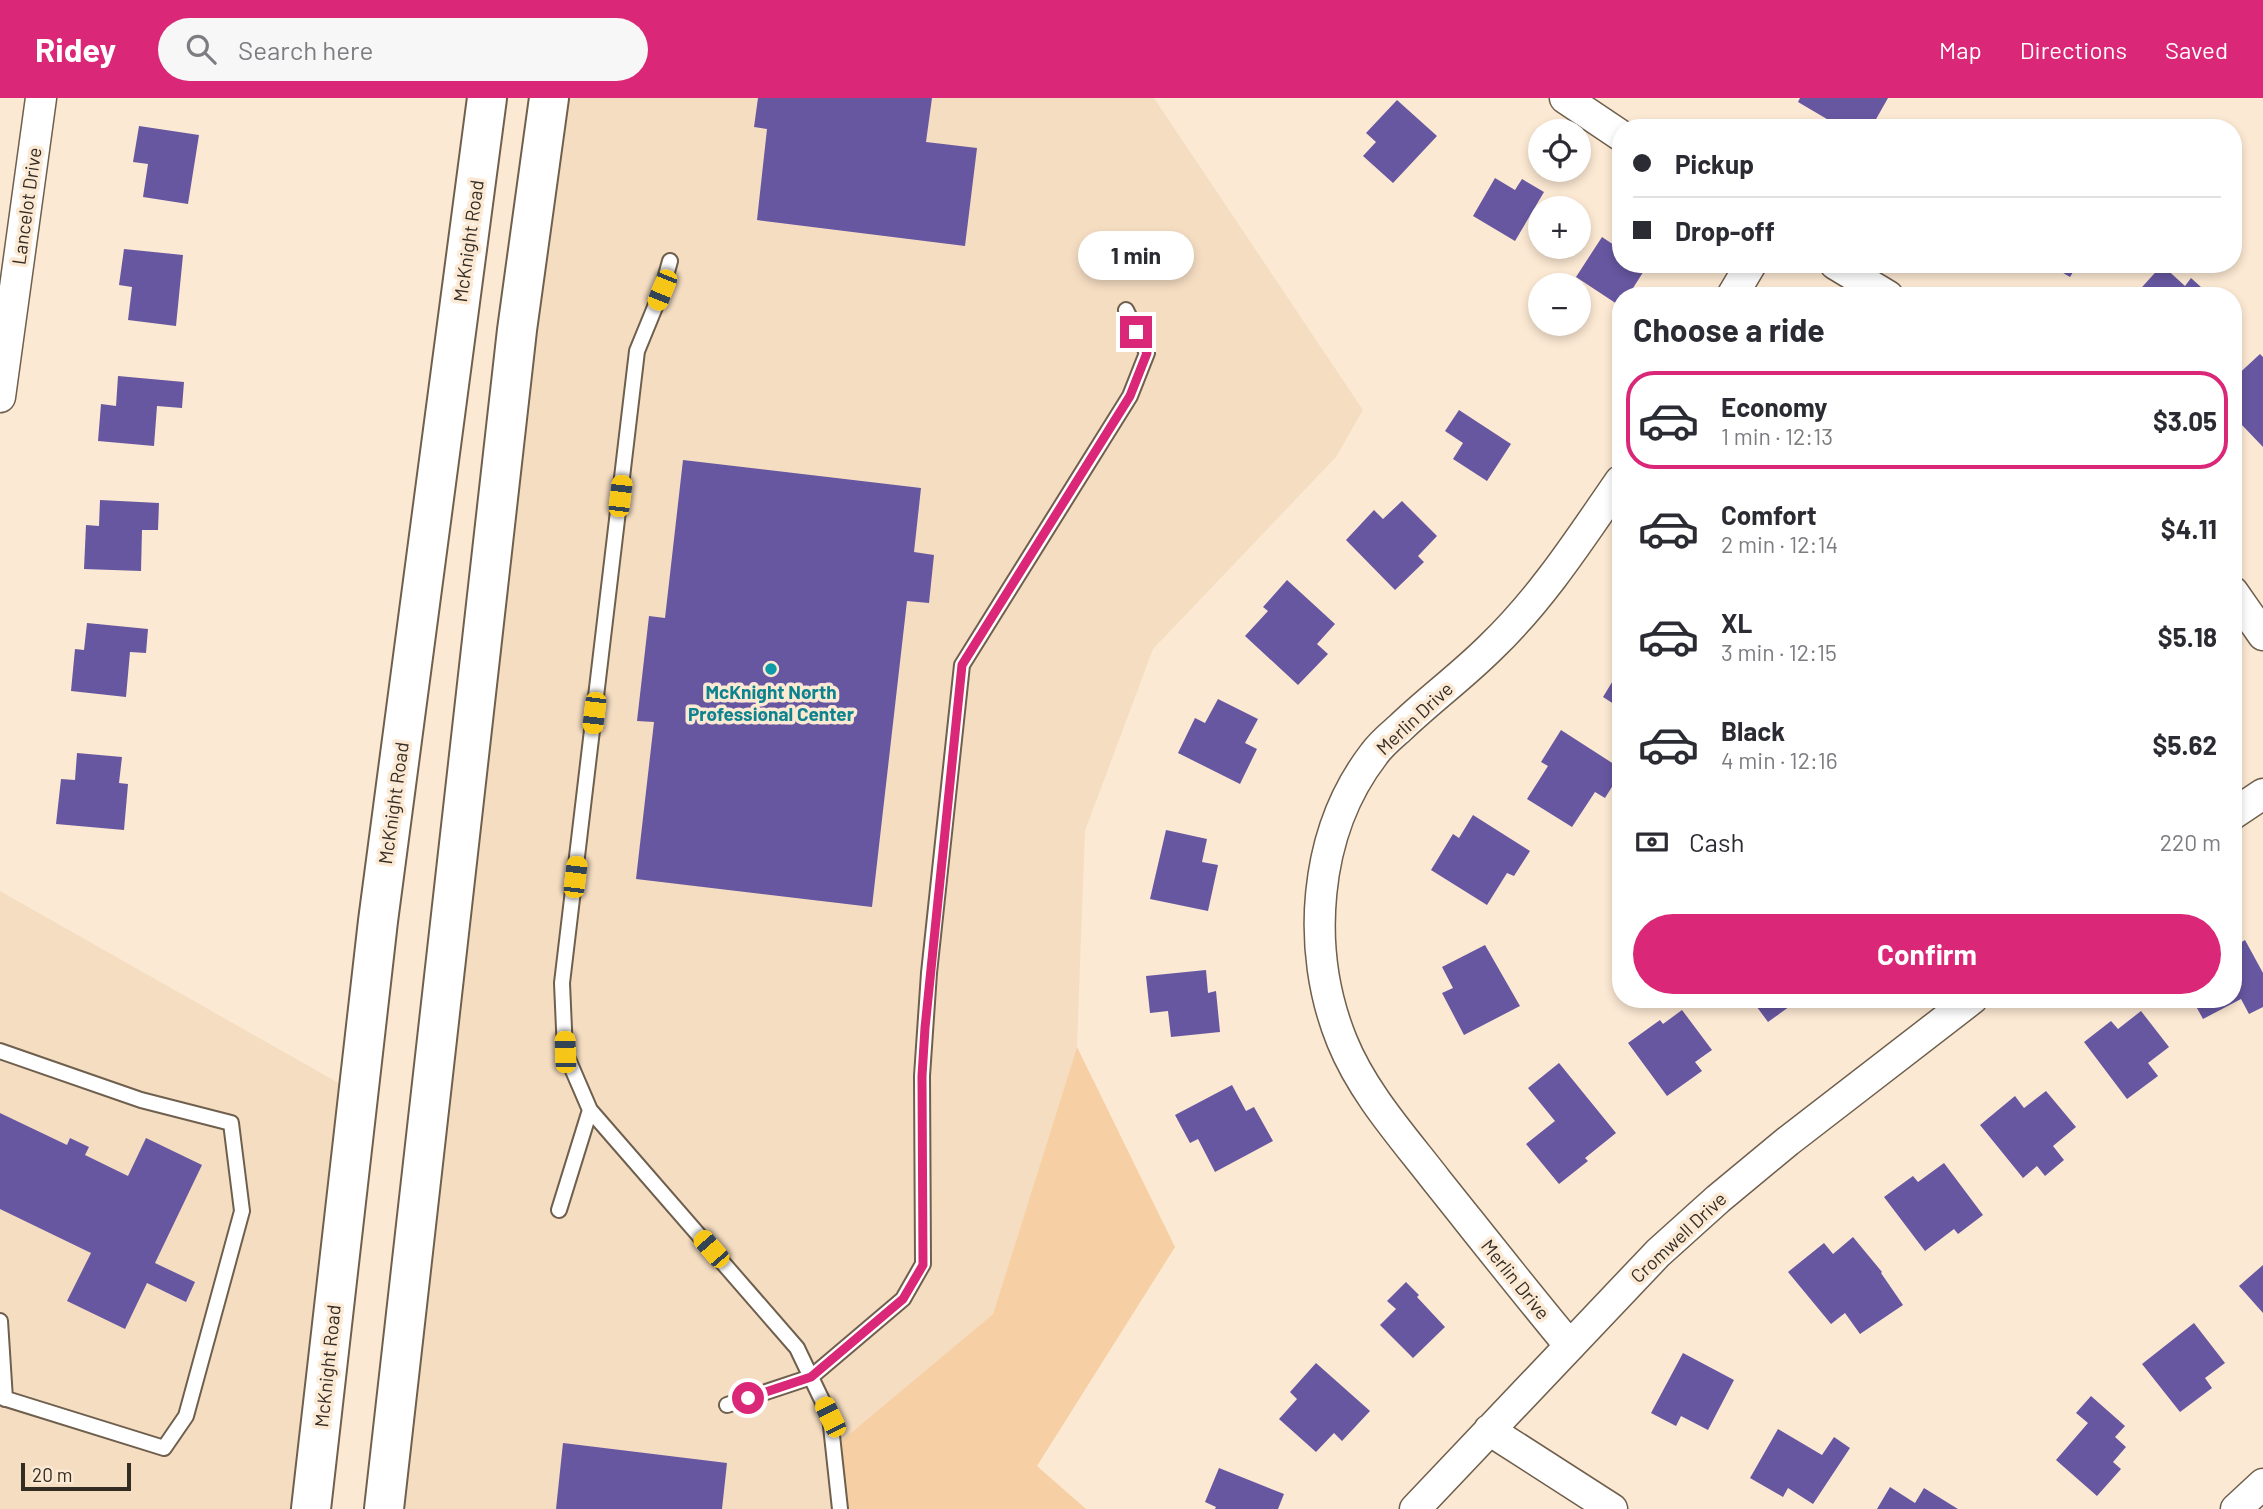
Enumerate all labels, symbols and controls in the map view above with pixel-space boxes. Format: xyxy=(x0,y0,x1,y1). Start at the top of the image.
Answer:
search box xyxy=(158,18,648,81)
text: Ridey xyxy=(35,29,116,69)
icon: search xyxy=(182,30,220,68)
text: Search here xyxy=(238,34,373,65)
text: Map xyxy=(1939,35,1982,64)
text: Directions xyxy=(2020,35,2127,64)
text: Saved xyxy=(2165,35,2228,64)
map controls xyxy=(1528,119,1591,336)
button: locate xyxy=(1528,119,1591,182)
street label: Lancelot Drive xyxy=(6,146,46,266)
text: Pickup xyxy=(1675,148,1754,179)
street label: McKnight Road xyxy=(448,178,488,304)
button: + xyxy=(1528,196,1591,259)
text: Drop-off xyxy=(1675,215,1775,246)
callout: 1 min xyxy=(1078,230,1194,280)
text: 1 min xyxy=(1111,241,1161,269)
car xyxy=(645,267,680,313)
button: − xyxy=(1528,273,1591,336)
text: Choose a ride xyxy=(1633,310,1825,348)
route end xyxy=(1120,316,1152,348)
icon: car xyxy=(1637,389,1700,452)
text: Economy xyxy=(1721,391,1827,422)
text: $3.05 xyxy=(2153,405,2217,436)
text: 1 min · 12:13 xyxy=(1721,422,1833,450)
car xyxy=(608,474,633,518)
icon: car xyxy=(1637,497,1700,560)
text: Comfort xyxy=(1721,499,1817,530)
text: $4.11 xyxy=(2161,513,2217,544)
text: 2 min · 12:14 xyxy=(1721,530,1838,558)
icon: car xyxy=(1637,605,1700,668)
text: XL xyxy=(1721,607,1752,638)
text: $5.18 xyxy=(2158,621,2217,652)
text: 3 min · 12:15 xyxy=(1721,638,1837,666)
marker: McKnight North Professional Center xyxy=(763,661,779,677)
street label: Merlin Drive xyxy=(1371,677,1457,759)
place label: McKnight North Professional Center xyxy=(688,680,855,725)
car xyxy=(582,691,607,735)
icon: car xyxy=(1637,713,1700,776)
text: Black xyxy=(1721,715,1785,746)
text: $5.62 xyxy=(2153,729,2217,760)
street label: McKnight Road xyxy=(373,740,413,866)
text: 4 min · 12:16 xyxy=(1721,746,1838,774)
icon: cash xyxy=(1633,823,1671,861)
text: Cash xyxy=(1689,826,1744,857)
text: 220 m xyxy=(2160,828,2221,856)
car xyxy=(563,855,588,899)
button: Confirm xyxy=(1633,914,2221,994)
car xyxy=(554,1031,577,1073)
street label: Cromwell Drive xyxy=(1625,1187,1731,1287)
car xyxy=(690,1226,733,1272)
street label: Merlin Drive xyxy=(1477,1234,1555,1324)
street label: McKnight Road xyxy=(309,1303,345,1429)
route start xyxy=(732,1382,764,1414)
car xyxy=(812,1394,849,1440)
scale bar xyxy=(21,1460,131,1492)
text: 20 m xyxy=(32,1463,72,1486)

